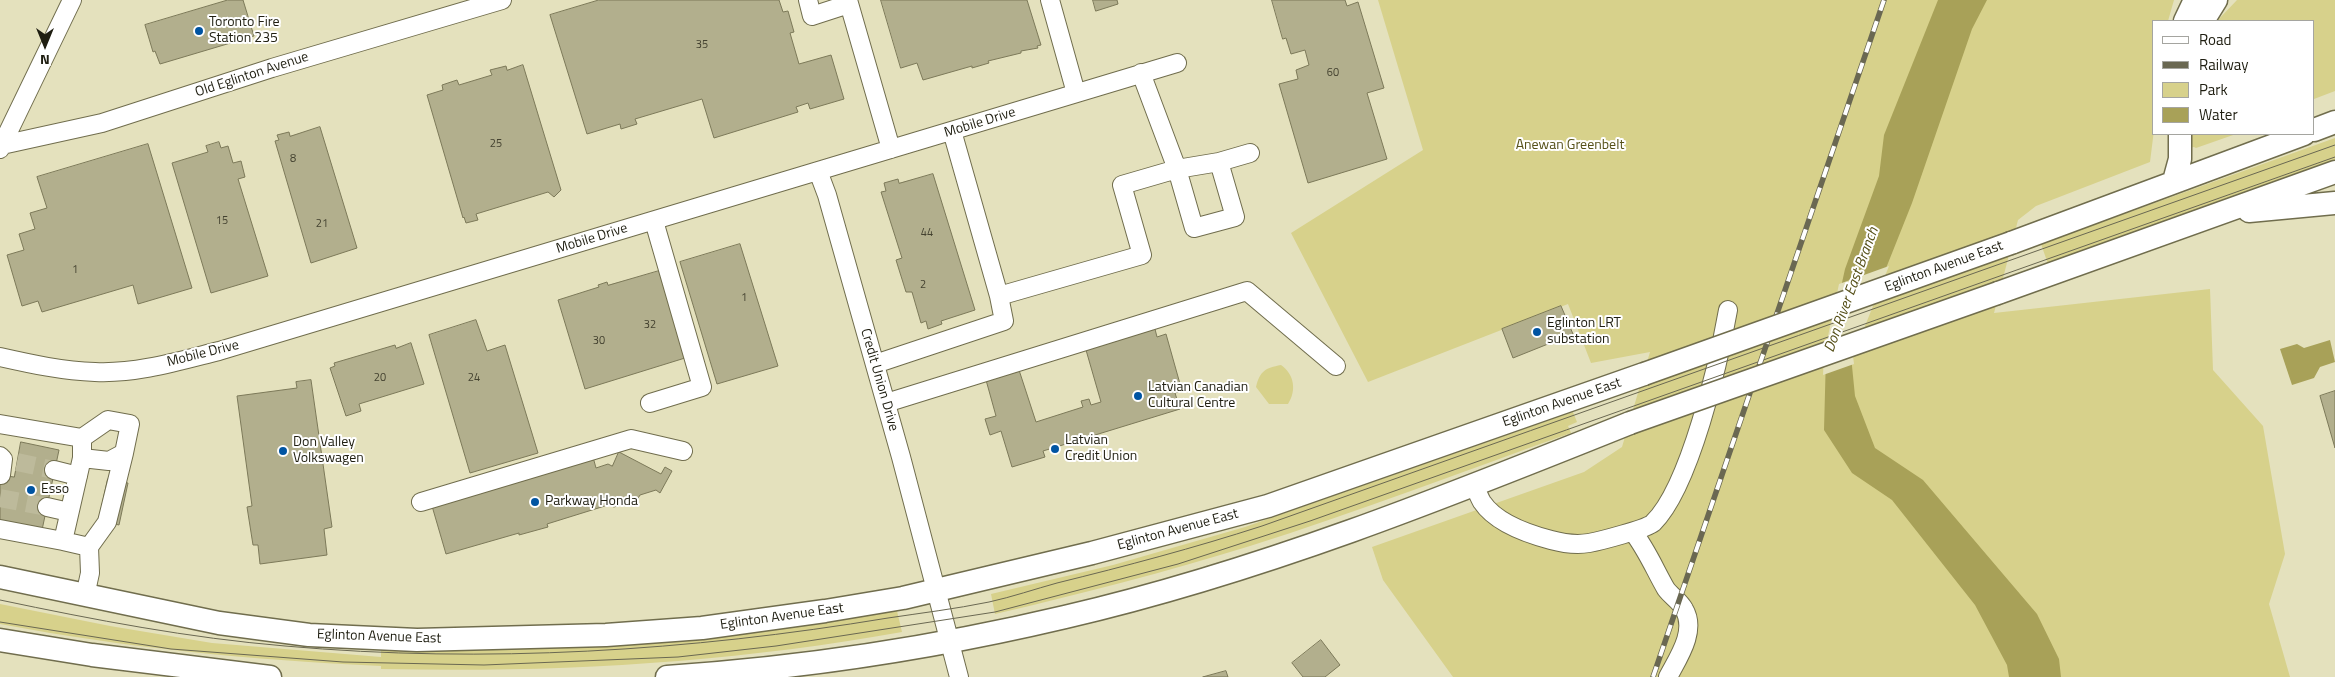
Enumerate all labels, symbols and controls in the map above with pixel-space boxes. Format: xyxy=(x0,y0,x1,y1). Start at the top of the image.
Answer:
place label: Toronto Fire Station 235 xyxy=(209,15,280,48)
north arrow xyxy=(20,20,70,70)
legend xyxy=(2152,20,2315,135)
marker: Toronto Fire Station 235 xyxy=(193,25,205,37)
text: Road xyxy=(2199,28,2231,51)
house number: 35 xyxy=(696,38,708,52)
street label: Old Eglinton Avenue xyxy=(193,49,311,101)
text: N xyxy=(40,50,50,71)
text: Railway xyxy=(2199,53,2249,76)
house number: 60 xyxy=(1327,66,1339,80)
text: Park xyxy=(2199,78,2228,101)
text: Water xyxy=(2199,103,2238,126)
street label: Mobile Drive xyxy=(942,104,1018,142)
house number: 25 xyxy=(490,137,502,151)
park label: Anewan Greenbelt xyxy=(1516,138,1624,154)
house number: 8 xyxy=(290,152,296,166)
house number: 15 xyxy=(216,214,228,228)
house number: 21 xyxy=(316,217,328,231)
street label: Mobile Drive xyxy=(554,220,630,258)
water label: Don River East Branch xyxy=(1821,225,1883,355)
house number: 44 xyxy=(921,226,933,240)
street label: Eglinton Avenue East xyxy=(1883,238,2005,296)
house number: 1 xyxy=(72,263,78,277)
house number: 2 xyxy=(920,278,926,292)
house number: 1 xyxy=(741,291,747,305)
place label: Eglinton LRT substation xyxy=(1547,316,1621,348)
house number: 32 xyxy=(644,318,656,332)
marker: Eglinton LRT substation xyxy=(1531,326,1543,338)
street label: Credit Union Drive xyxy=(856,327,902,433)
house number: 30 xyxy=(593,334,605,348)
street label: Mobile Drive xyxy=(165,337,241,371)
house number: 20 xyxy=(374,371,386,385)
house number: 24 xyxy=(468,371,480,385)
street label: Eglinton Avenue East xyxy=(1500,375,1624,431)
place label: Latvian Canadian Cultural Centre xyxy=(1148,380,1248,412)
marker: Latvian Canadian Cultural Centre xyxy=(1132,390,1144,402)
place label: Latvian Credit Union xyxy=(1065,433,1137,466)
place label: Don Valley Volkswagen xyxy=(293,435,364,468)
marker: Latvian Credit Union xyxy=(1049,443,1061,455)
marker: Don Valley Volkswagen xyxy=(277,445,289,457)
place label: Esso xyxy=(41,482,69,498)
marker: Esso xyxy=(25,484,37,496)
place label: Parkway Honda xyxy=(545,494,638,510)
marker: Parkway Honda xyxy=(529,496,541,508)
street label: Eglinton Avenue East xyxy=(1116,506,1240,554)
street label: Eglinton Avenue East xyxy=(719,600,845,634)
street label: Eglinton Avenue East xyxy=(317,626,441,648)

